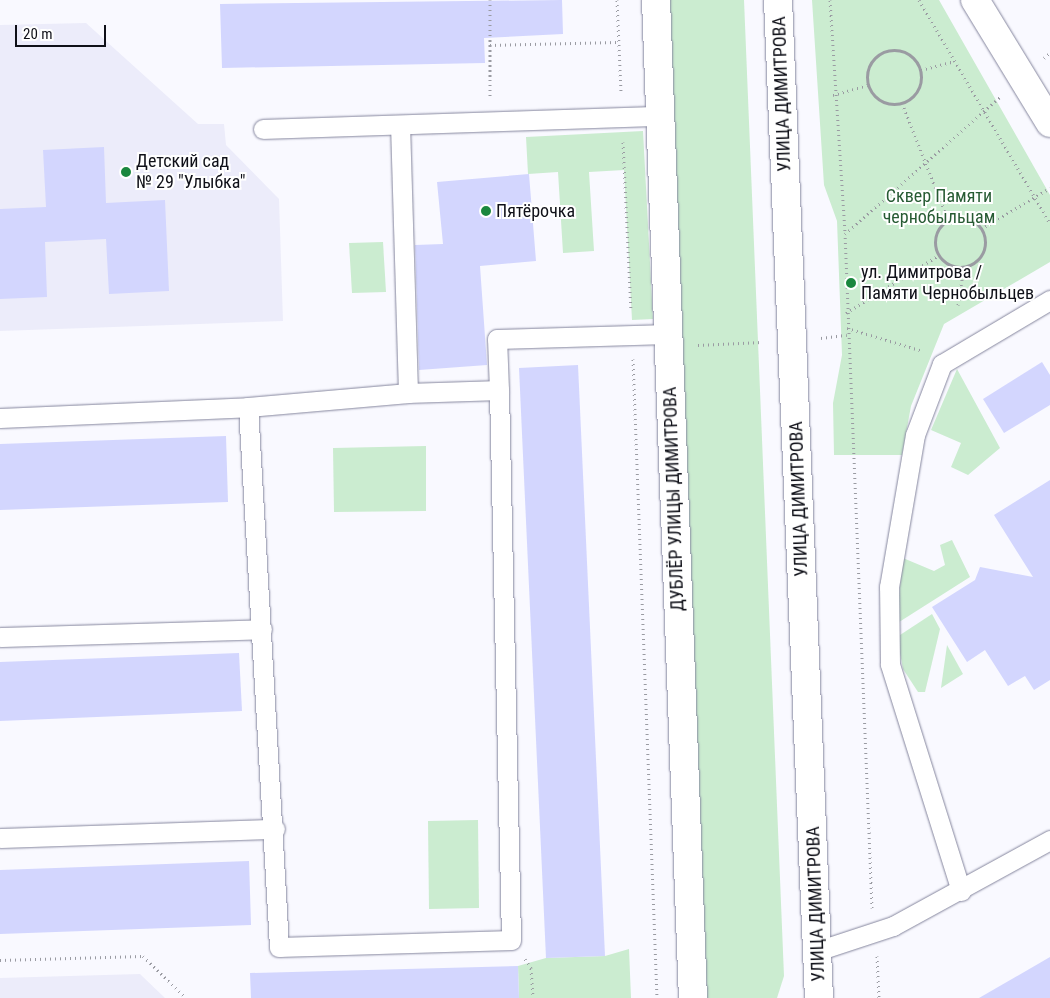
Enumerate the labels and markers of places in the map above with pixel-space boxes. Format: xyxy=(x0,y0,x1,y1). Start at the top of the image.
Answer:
place label: Детский сад № 29 "Улыбка" xyxy=(136,151,245,193)
marker: Детский сад № 29 "Улыбка" xyxy=(120,166,132,178)
place label: Пятёрочка xyxy=(496,200,575,222)
marker: Пятёрочка xyxy=(480,205,492,217)
place label: ул. Димитрова / Памяти Чернобыльцев xyxy=(861,262,1034,304)
marker: ул. Димитрова / Памяти Чернобыльцев xyxy=(845,277,857,289)

